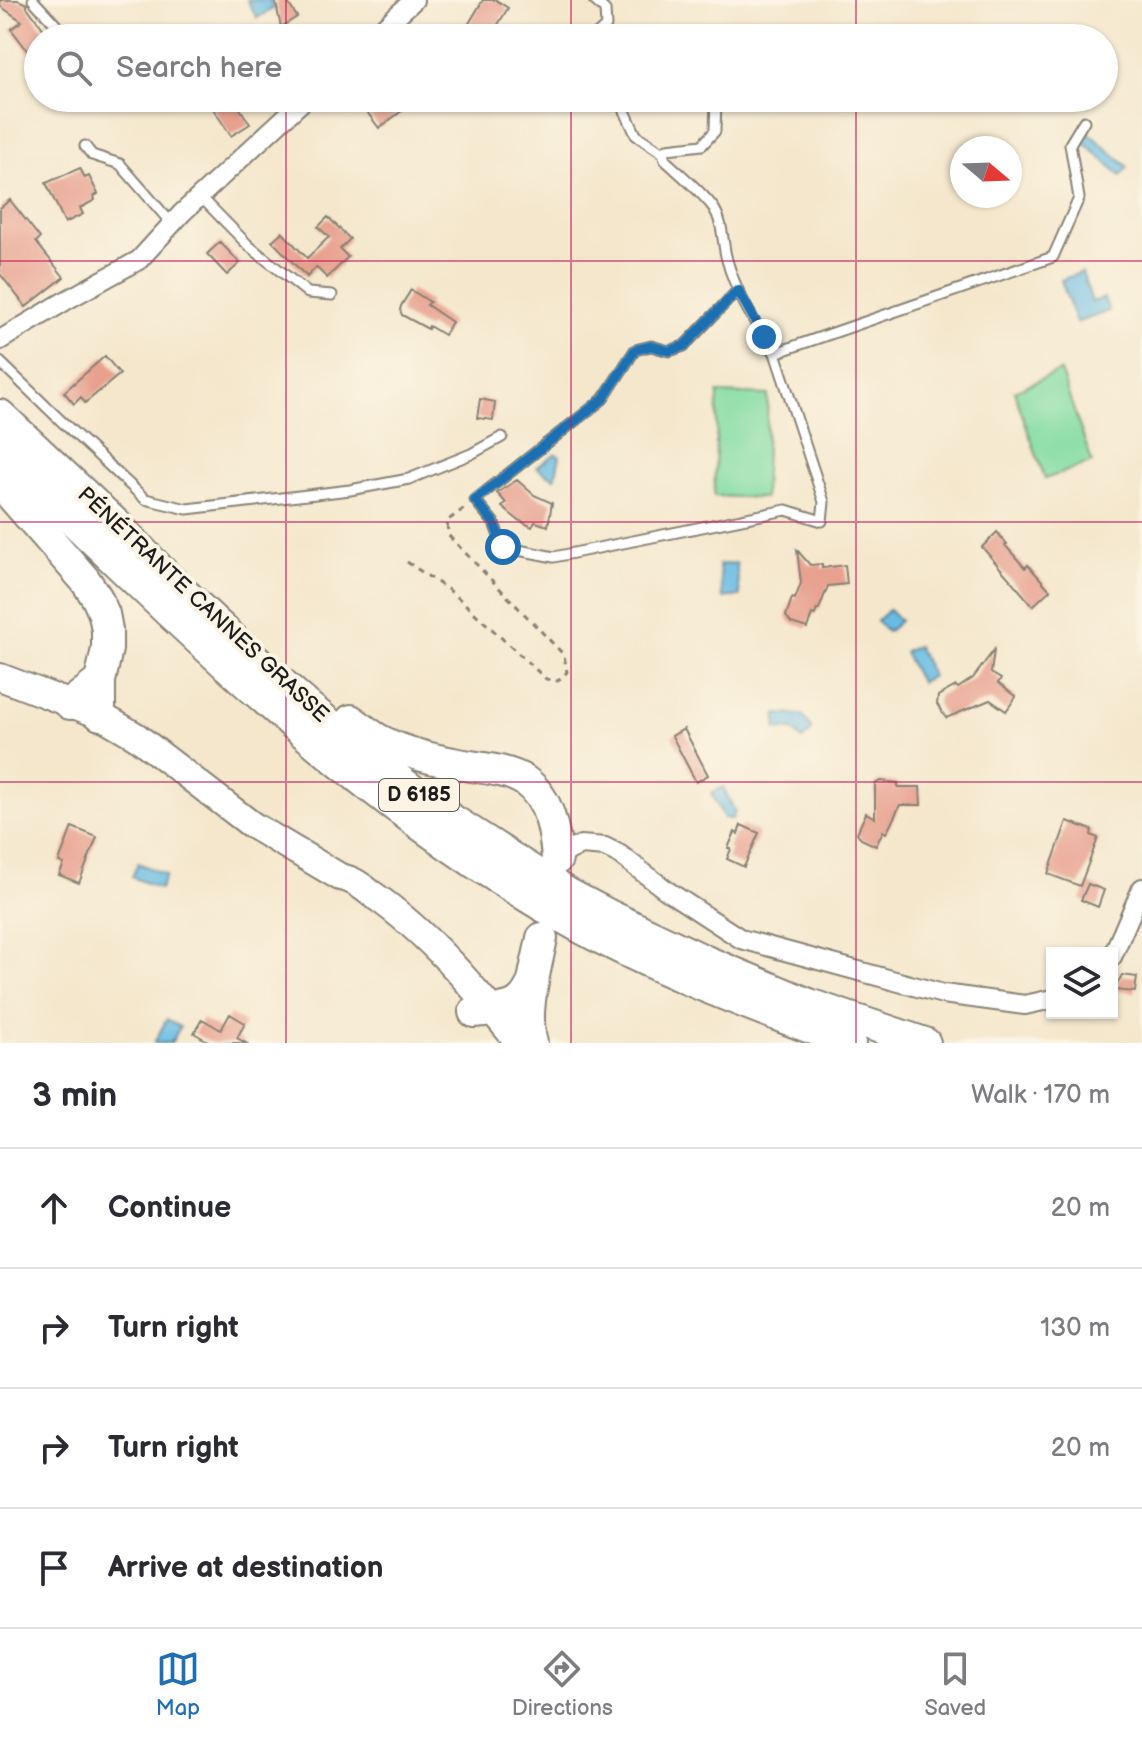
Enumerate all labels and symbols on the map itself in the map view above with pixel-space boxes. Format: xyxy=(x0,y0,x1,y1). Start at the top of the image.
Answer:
north arrow xyxy=(950,136,1022,208)
route end xyxy=(746,319,782,355)
street label: PÉNÉTRANTE CANNES GRASSE xyxy=(72,481,335,729)
route start xyxy=(485,529,521,565)
road number: D 6185 xyxy=(379,779,459,811)

